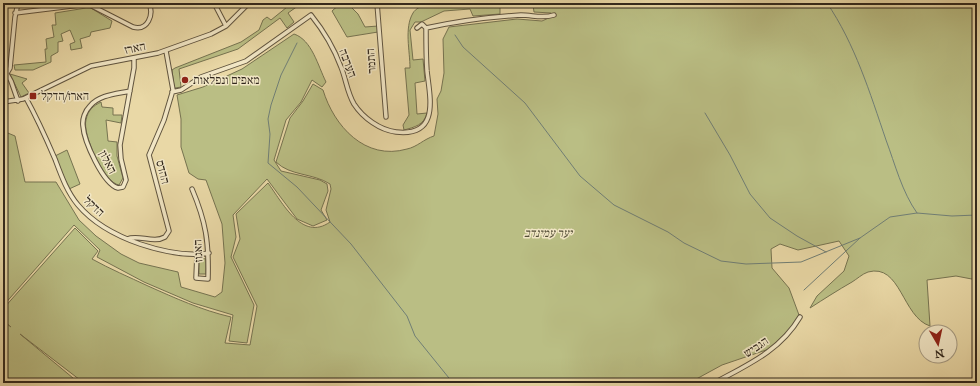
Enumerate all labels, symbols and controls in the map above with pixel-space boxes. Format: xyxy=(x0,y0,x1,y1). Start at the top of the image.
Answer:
street label: הארז xyxy=(123,39,147,57)
street label: הערבה xyxy=(336,47,360,79)
street label: התמר xyxy=(363,48,379,74)
place label: מאפים ונפלאות xyxy=(193,73,260,87)
marker: מאפים ונפלאות xyxy=(180,75,190,85)
place label: הארז/הדקל xyxy=(41,89,89,103)
marker: הארז/הדקל xyxy=(28,91,38,101)
street label: האלון xyxy=(96,148,120,176)
street label: ההדס xyxy=(153,159,173,185)
street label: הדקל xyxy=(81,193,107,219)
park label: יער עמינדב xyxy=(524,226,574,240)
street label: האגוז xyxy=(190,239,206,263)
north arrow xyxy=(918,324,958,364)
street label: הגביש xyxy=(741,334,771,360)
text: N xyxy=(933,346,945,361)

